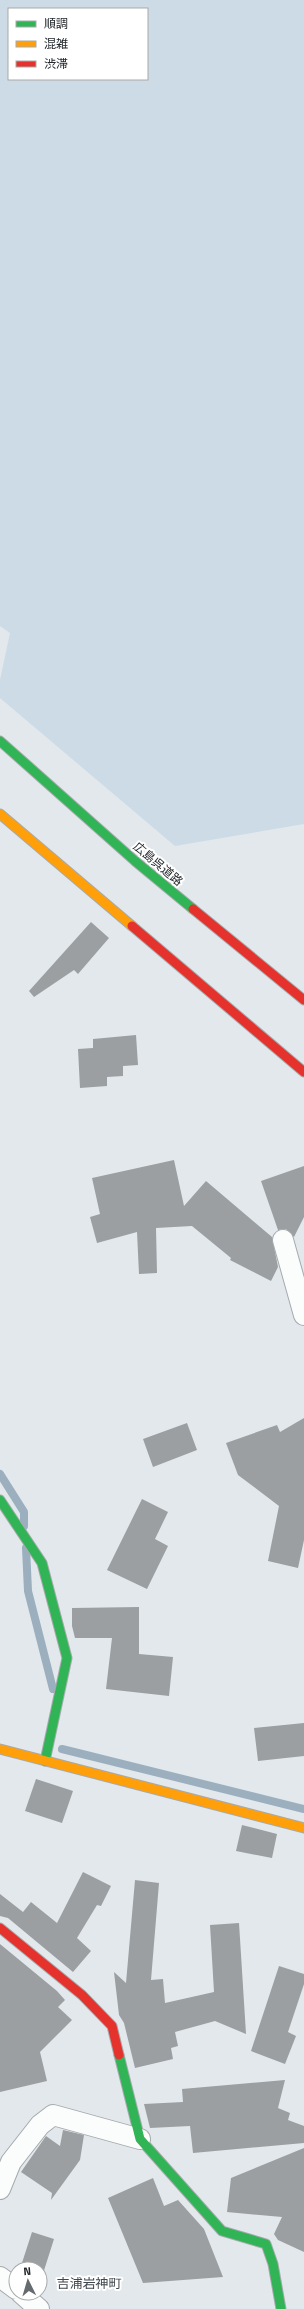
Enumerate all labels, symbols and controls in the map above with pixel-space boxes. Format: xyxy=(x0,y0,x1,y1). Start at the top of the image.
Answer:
legend xyxy=(8,8,148,80)
text: 順調 xyxy=(44,14,68,33)
text: 混雑 xyxy=(44,34,68,53)
text: 渋滞 xyxy=(44,54,68,73)
street label: 広島呉道路 xyxy=(129,837,187,890)
north arrow xyxy=(8,2261,48,2301)
text: N xyxy=(23,2263,32,2279)
district label: 吉浦岩神町 xyxy=(56,2273,122,2293)

